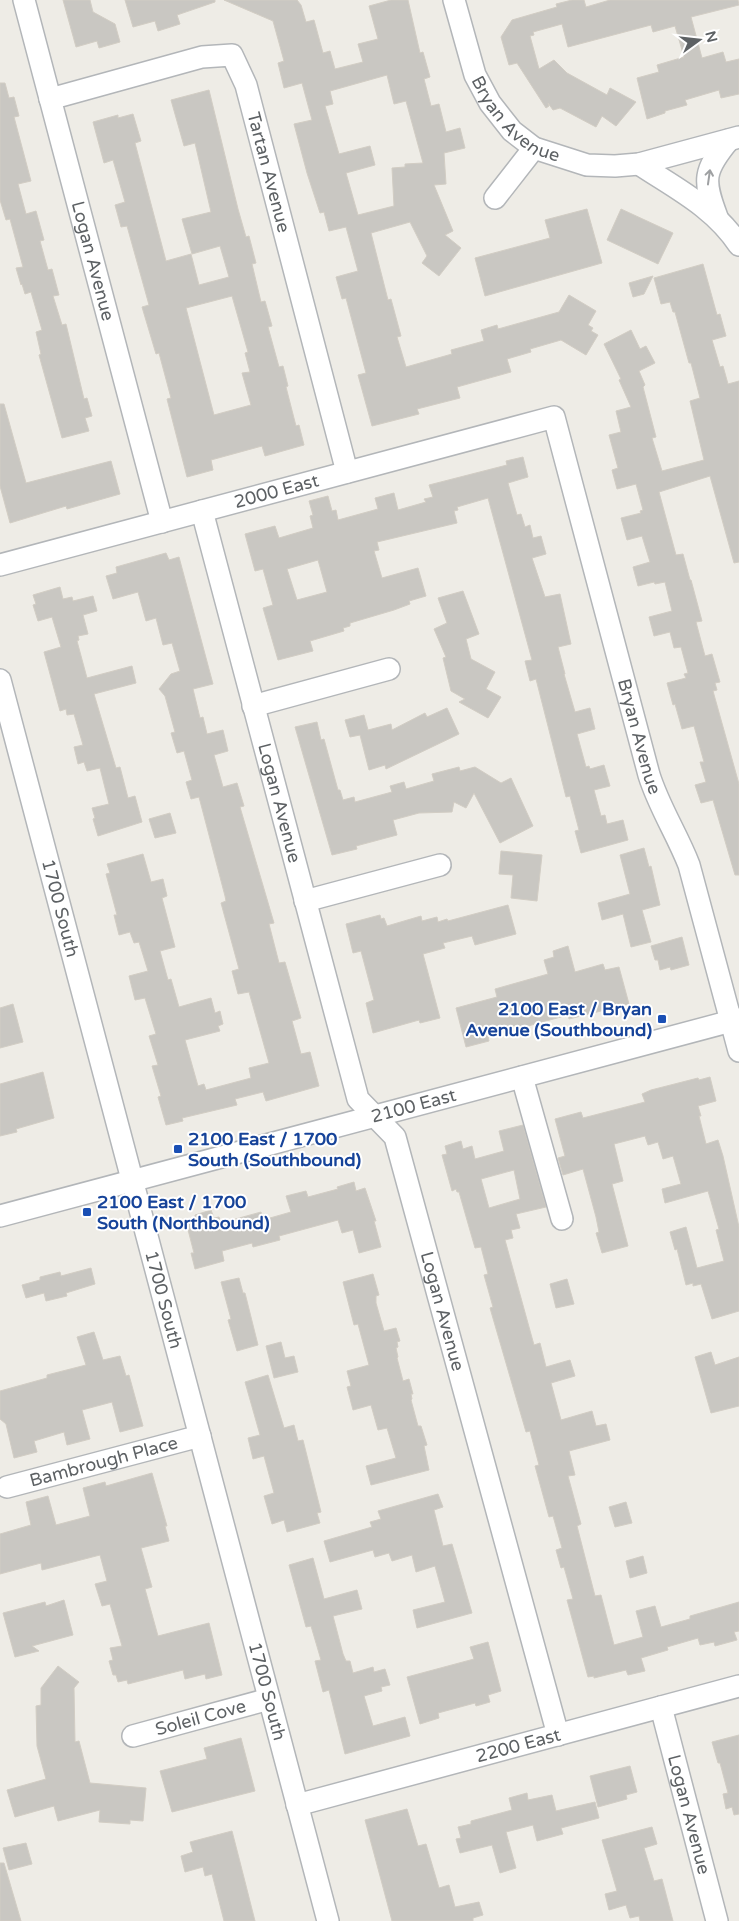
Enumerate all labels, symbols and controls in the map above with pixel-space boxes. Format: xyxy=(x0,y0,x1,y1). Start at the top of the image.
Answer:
north arrow xyxy=(674,15,724,65)
text: N xyxy=(701,29,721,44)
street label: Bryan Avenue xyxy=(467,72,563,167)
street label: Tartan Avenue xyxy=(242,110,295,235)
one-way arrow xyxy=(704,169,714,185)
street label: Logan Avenue xyxy=(67,199,119,323)
street label: 2000 East xyxy=(231,469,321,513)
street label: Bryan Avenue xyxy=(613,676,666,798)
street label: Logan Avenue xyxy=(253,741,306,865)
street label: 1700 South xyxy=(37,857,84,960)
place label: 2100 East / Bryan Avenue (Southbound) xyxy=(465,998,652,1041)
marker: 2100 East / Bryan Avenue (Southbound) xyxy=(656,1013,668,1025)
street label: 2100 East xyxy=(369,1084,458,1128)
place label: 2100 East / 1700 South (Southbound) xyxy=(188,1128,362,1171)
marker: 2100 East / 1700 South (Southbound) xyxy=(172,1143,184,1155)
place label: 2100 East / 1700 South (Northbound) xyxy=(97,1191,270,1234)
marker: 2100 East / 1700 South (Northbound) xyxy=(81,1206,93,1218)
street label: 1700 South xyxy=(140,1248,187,1351)
street label: Logan Avenue xyxy=(416,1249,469,1373)
street label: Bambrough Place xyxy=(27,1431,180,1492)
street label: 1700 South xyxy=(244,1640,291,1743)
street label: Soleil Cove xyxy=(153,1695,248,1740)
street label: 2200 East xyxy=(473,1724,563,1767)
street label: Logan Avenue xyxy=(663,1752,715,1877)

